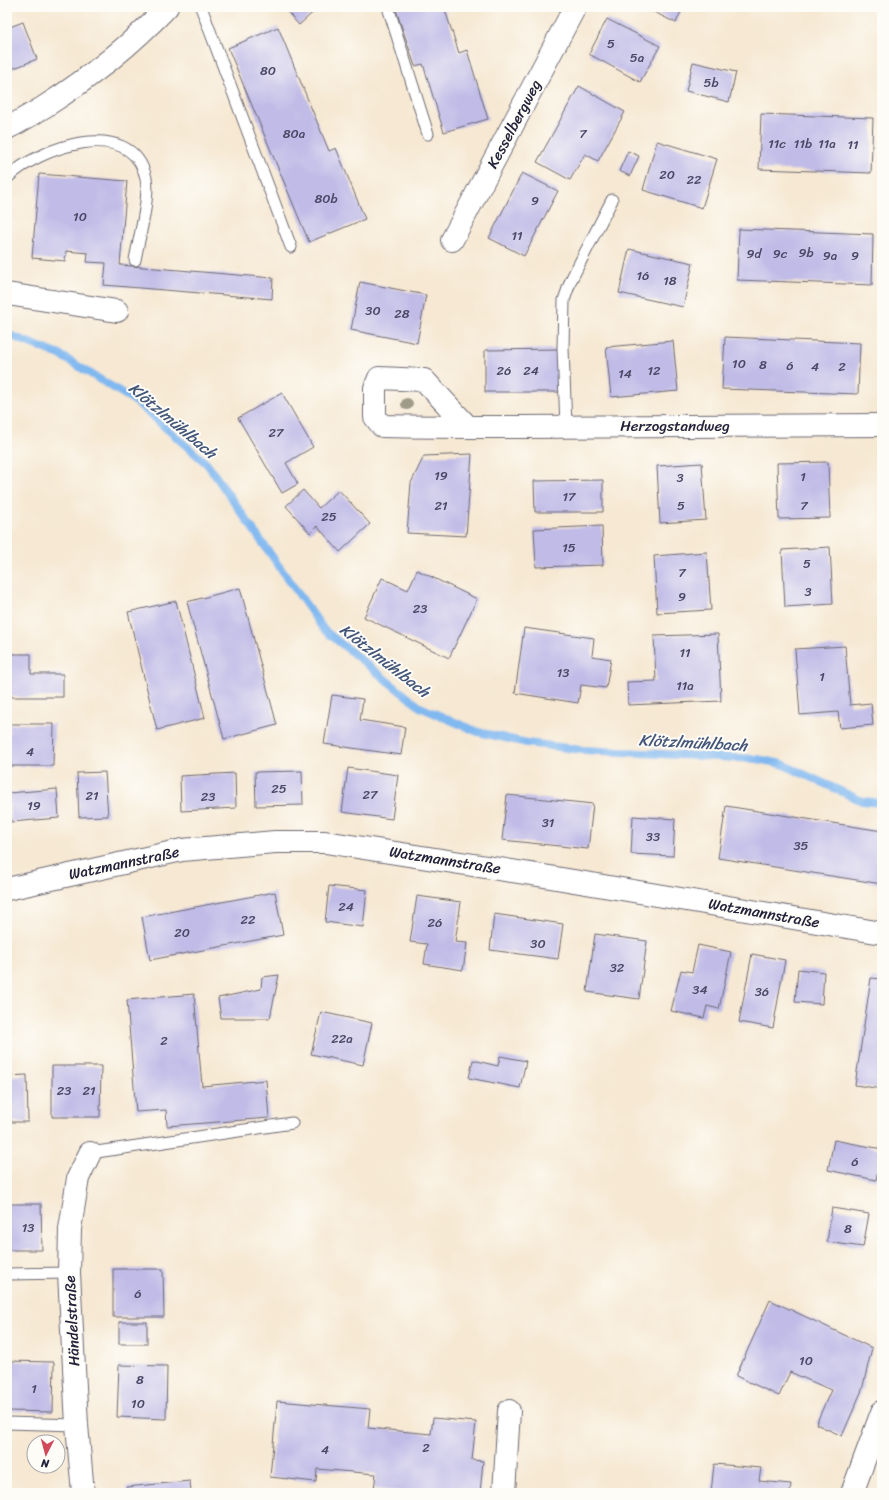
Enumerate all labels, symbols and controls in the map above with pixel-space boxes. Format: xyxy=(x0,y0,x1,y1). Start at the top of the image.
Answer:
house number: 5 xyxy=(607,32,615,55)
house number: 5a xyxy=(630,46,645,69)
house number: 80 xyxy=(260,59,276,82)
house number: 5b xyxy=(703,71,719,94)
street label: Kesselbergweg xyxy=(480,75,549,173)
house number: 80a xyxy=(283,122,306,145)
house number: 7 xyxy=(579,122,588,145)
house number: 11c xyxy=(768,132,786,155)
house number: 11b xyxy=(794,132,812,155)
house number: 11a xyxy=(818,132,836,155)
house number: 11 xyxy=(847,133,859,156)
house number: 20 xyxy=(659,163,675,186)
house number: 22 xyxy=(686,168,702,191)
house number: 80b xyxy=(314,187,338,210)
house number: 9 xyxy=(531,189,539,212)
house number: 10 xyxy=(73,205,87,228)
house number: 11 xyxy=(511,224,523,247)
house number: 9b xyxy=(798,241,814,264)
house number: 9d xyxy=(747,242,763,265)
house number: 9c xyxy=(773,242,788,265)
house number: 9a xyxy=(823,244,838,267)
house number: 9 xyxy=(851,244,859,267)
house number: 16 xyxy=(637,264,649,287)
house number: 18 xyxy=(663,269,677,292)
house number: 30 xyxy=(365,299,381,322)
house number: 28 xyxy=(394,302,410,325)
house number: 10 xyxy=(732,352,746,375)
house number: 8 xyxy=(759,353,767,376)
house number: 6 xyxy=(786,354,794,377)
house number: 4 xyxy=(811,355,819,378)
house number: 2 xyxy=(838,355,846,378)
house number: 26 xyxy=(497,359,511,382)
house number: 24 xyxy=(523,359,539,382)
house number: 12 xyxy=(647,359,661,382)
house number: 14 xyxy=(618,362,632,385)
water label: Klötzlmühlbach xyxy=(122,374,225,467)
street label: Herzogstandweg xyxy=(620,413,730,439)
house number: 27 xyxy=(269,421,285,444)
house number: 19 xyxy=(434,464,448,487)
house number: 1 xyxy=(800,465,806,488)
house number: 3 xyxy=(676,466,684,489)
house number: 17 xyxy=(562,485,577,508)
house number: 21 xyxy=(434,494,448,517)
house number: 5 xyxy=(677,494,685,517)
house number: 7 xyxy=(800,494,809,517)
house number: 25 xyxy=(321,505,337,528)
house number: 15 xyxy=(562,536,576,559)
house number: 5 xyxy=(803,552,811,575)
house number: 7 xyxy=(678,561,687,584)
house number: 3 xyxy=(804,580,812,603)
house number: 9 xyxy=(678,585,686,608)
house number: 23 xyxy=(413,597,427,620)
water label: Klötzlmühlbach xyxy=(333,616,438,706)
house number: 11 xyxy=(679,641,691,664)
house number: 13 xyxy=(557,661,569,684)
house number: 1 xyxy=(819,665,825,688)
house number: 11a xyxy=(676,674,694,697)
water label: Klötzlmühlbach xyxy=(638,725,749,760)
house number: 4 xyxy=(26,740,34,763)
house number: 25 xyxy=(271,777,287,800)
house number: 27 xyxy=(363,783,379,806)
house number: 21 xyxy=(85,784,99,807)
house number: 23 xyxy=(201,785,215,808)
house number: 19 xyxy=(27,794,41,817)
house number: 31 xyxy=(542,811,555,834)
house number: 33 xyxy=(646,825,660,848)
house number: 35 xyxy=(793,834,809,857)
street label: Watzmannstraße xyxy=(387,838,503,882)
street label: Watzmannstraße xyxy=(66,839,182,887)
street label: Watzmannstraße xyxy=(706,890,822,936)
house number: 24 xyxy=(338,895,354,918)
house number: 22 xyxy=(240,908,256,931)
house number: 26 xyxy=(428,911,442,934)
house number: 20 xyxy=(174,921,190,944)
house number: 30 xyxy=(530,932,546,955)
house number: 32 xyxy=(610,956,625,979)
house number: 34 xyxy=(692,978,708,1001)
house number: 36 xyxy=(755,980,769,1003)
house number: 22a xyxy=(331,1027,353,1050)
house number: 2 xyxy=(160,1029,168,1052)
house number: 23 xyxy=(57,1079,71,1102)
house number: 21 xyxy=(82,1079,96,1102)
house number: 6 xyxy=(851,1150,859,1173)
house number: 13 xyxy=(22,1216,34,1239)
house number: 8 xyxy=(844,1217,852,1240)
street label: Händelstraße xyxy=(57,1275,87,1367)
house number: 6 xyxy=(134,1282,142,1305)
house number: 10 xyxy=(799,1349,813,1372)
house number: 8 xyxy=(136,1368,144,1391)
house number: 1 xyxy=(31,1377,37,1400)
house number: 10 xyxy=(131,1392,145,1415)
north arrow xyxy=(26,1434,66,1474)
house number: 2 xyxy=(422,1436,430,1459)
house number: 4 xyxy=(321,1438,329,1461)
text: N xyxy=(40,1454,51,1473)

